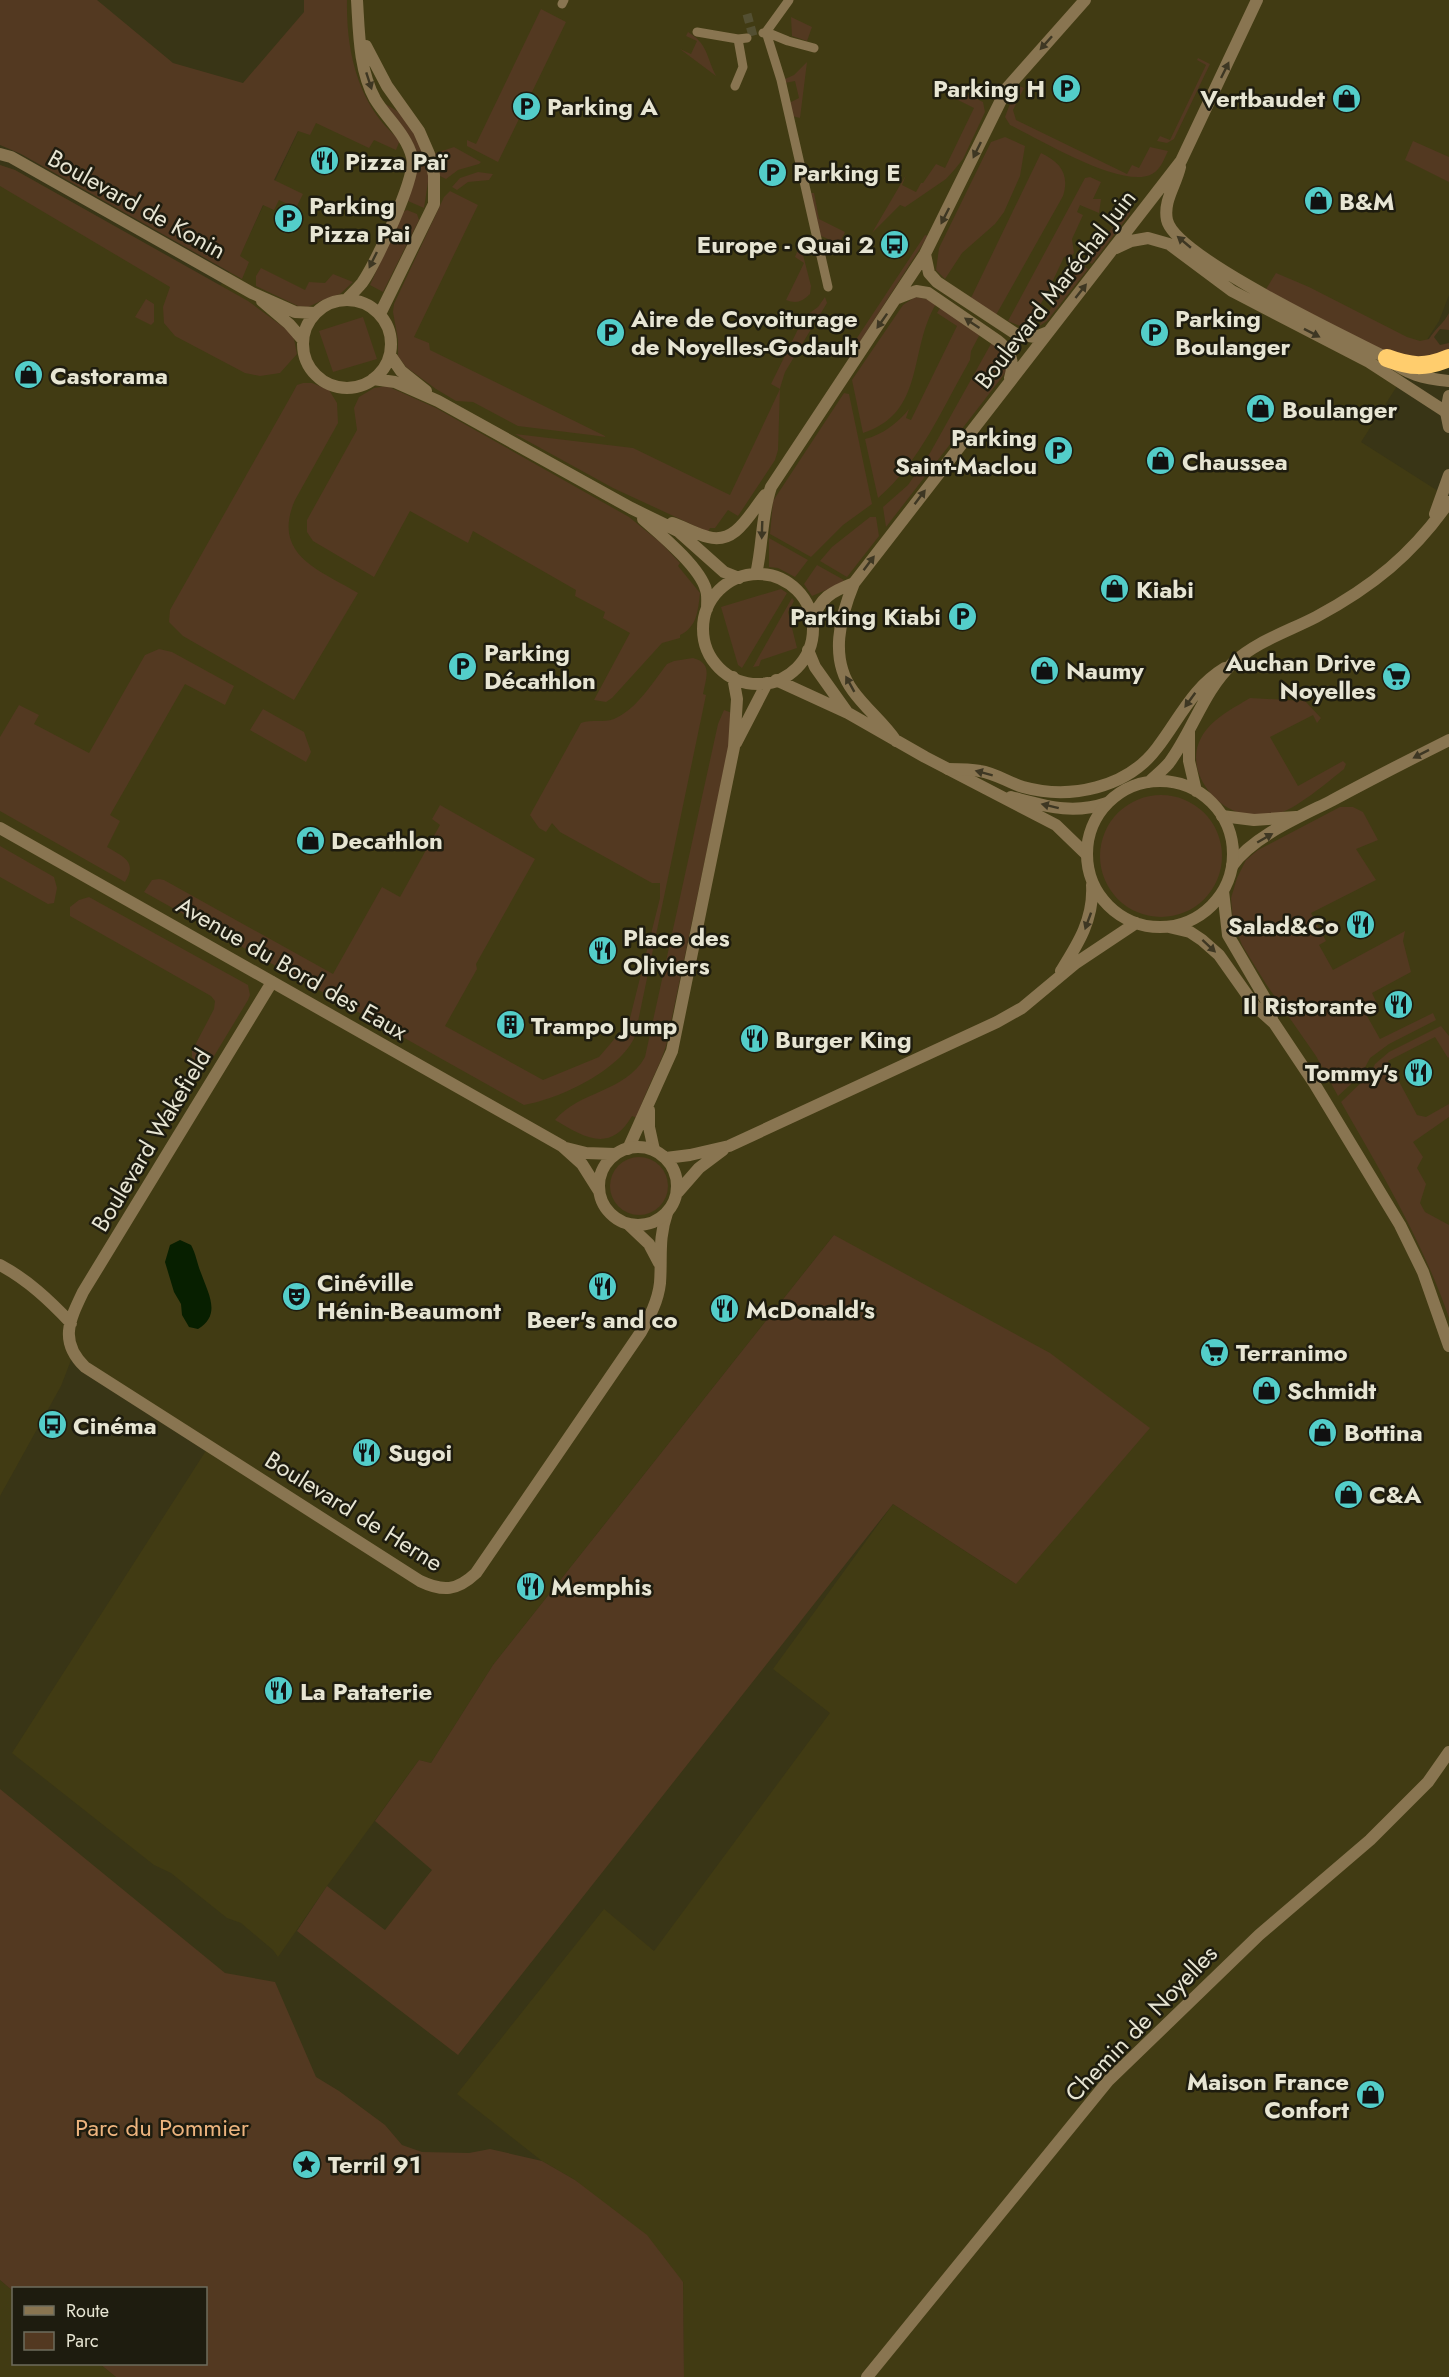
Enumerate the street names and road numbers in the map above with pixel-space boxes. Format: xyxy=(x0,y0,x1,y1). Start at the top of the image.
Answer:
street label: Boulevard de Konin xyxy=(42,141,232,267)
street label: Boulevard Maréchal Juin xyxy=(966,182,1144,396)
street label: Avenue du Bord des Eaux xyxy=(170,887,415,1049)
street label: Boulevard Wakefield xyxy=(82,1042,220,1238)
street label: Boulevard de Herne xyxy=(258,1442,450,1580)
street label: Chemin de Noyelles xyxy=(1057,1937,1225,2109)

